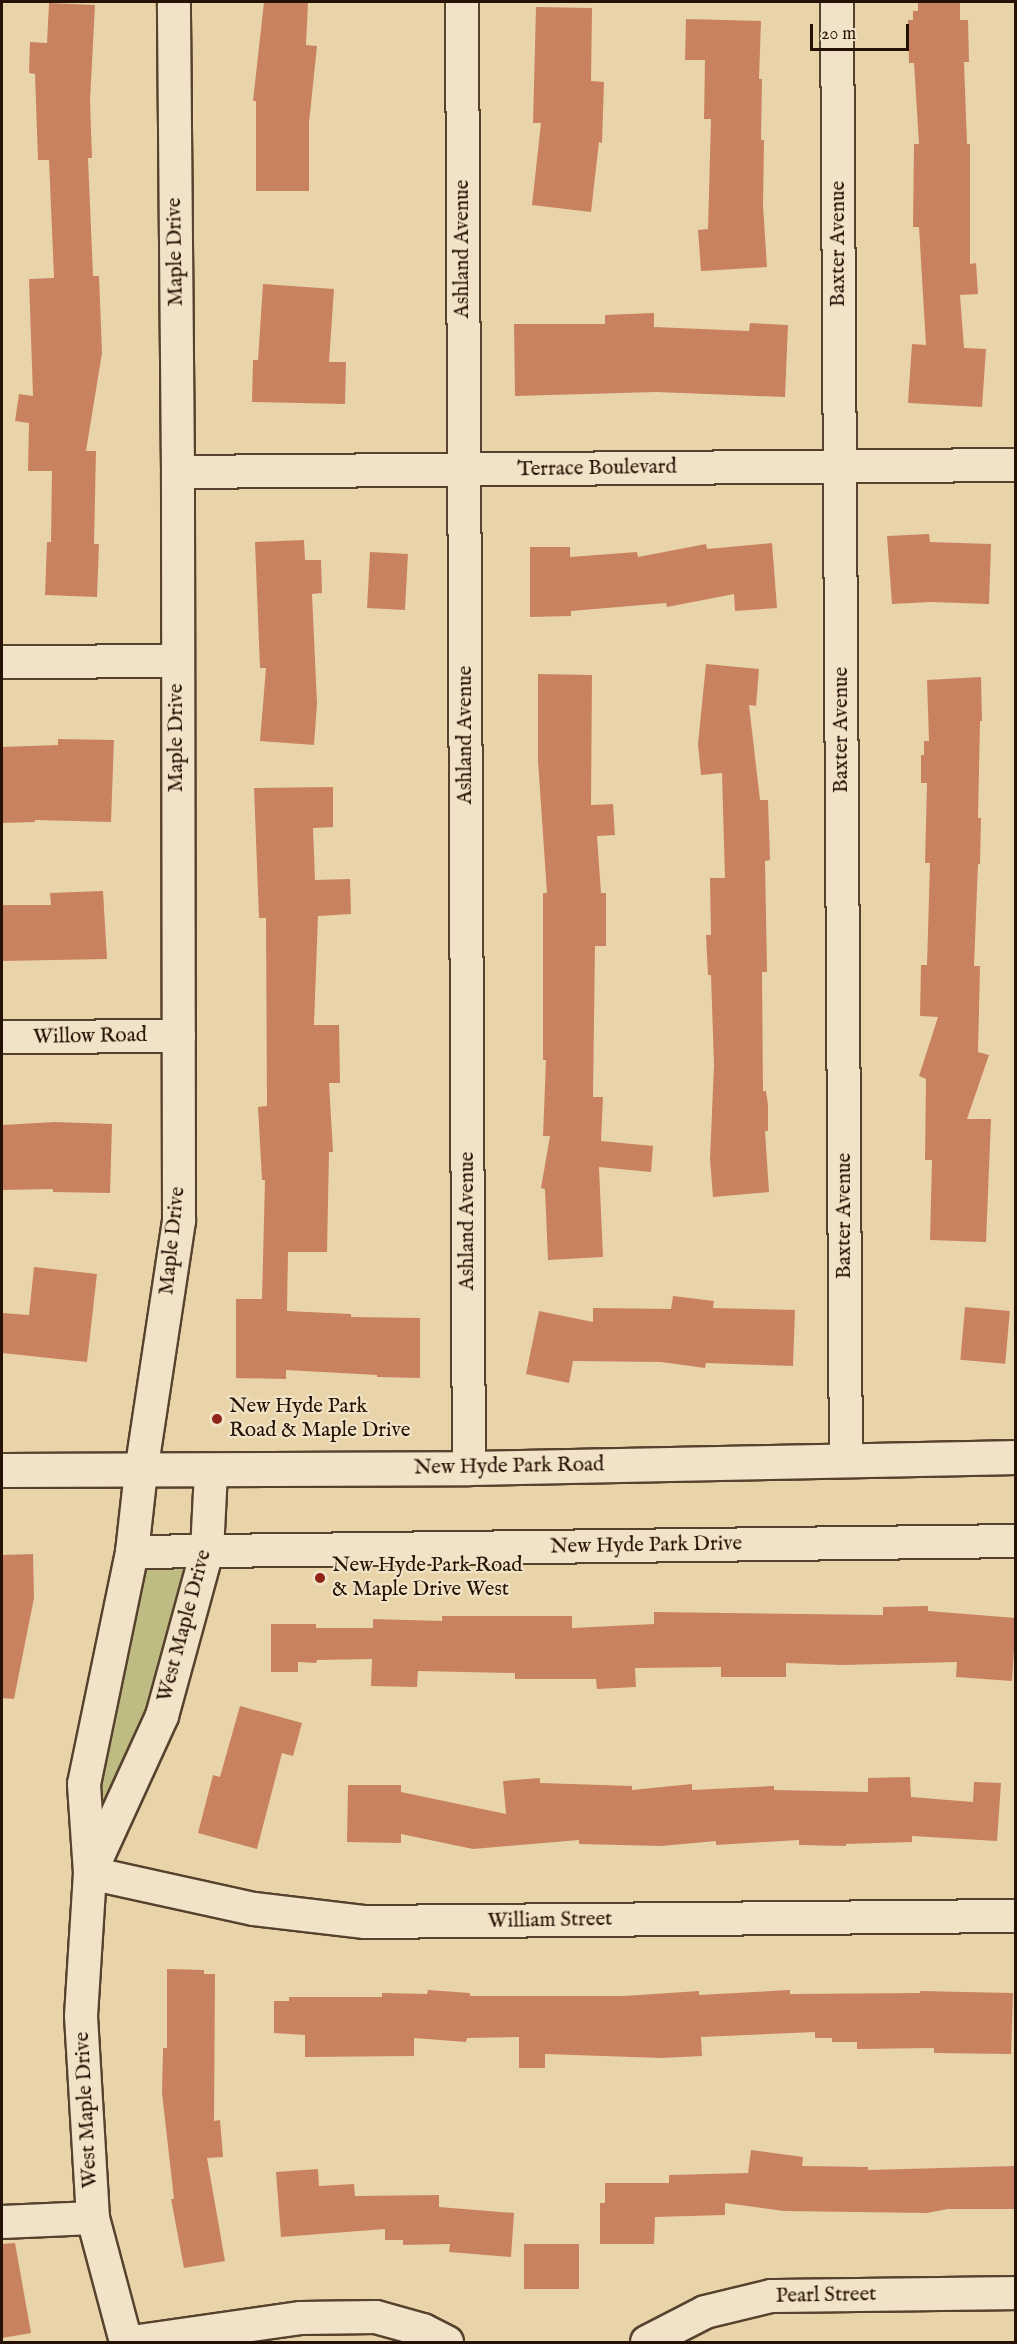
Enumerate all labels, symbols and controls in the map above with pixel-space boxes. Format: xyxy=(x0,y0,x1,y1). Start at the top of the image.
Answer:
scale bar xyxy=(813,12,912,50)
text: 20 m xyxy=(821,23,856,46)
street label: Ashland Avenue xyxy=(450,180,476,318)
street label: Baxter Avenue xyxy=(826,181,852,307)
street label: Maple Drive xyxy=(162,197,190,307)
street label: Terrace Boulevard xyxy=(517,455,677,483)
street label: Ashland Avenue xyxy=(453,666,479,804)
street label: Baxter Avenue xyxy=(829,667,855,793)
street label: Maple Drive xyxy=(164,684,190,792)
street label: Willow Road xyxy=(33,1023,147,1051)
street label: Ashland Avenue xyxy=(455,1152,481,1290)
street label: Baxter Avenue xyxy=(832,1153,858,1279)
street label: Maple Drive xyxy=(155,1186,191,1296)
place label: New Hyde Park Road & Maple Drive xyxy=(229,1394,410,1444)
marker: New Hyde Park Road & Maple Drive xyxy=(210,1412,224,1426)
street label: New Hyde Park Road xyxy=(414,1453,604,1481)
street label: New Hyde Park Drive xyxy=(550,1532,742,1560)
street label: West Maple Drive xyxy=(153,1547,217,1705)
place label: New Hyde Park Road & Maple Drive West xyxy=(332,1553,523,1603)
marker: New Hyde Park Road & Maple Drive West xyxy=(313,1571,327,1585)
street label: William Street xyxy=(487,1907,613,1935)
street label: West Maple Drive xyxy=(70,2031,104,2189)
street label: Pearl Street xyxy=(775,2283,877,2309)

